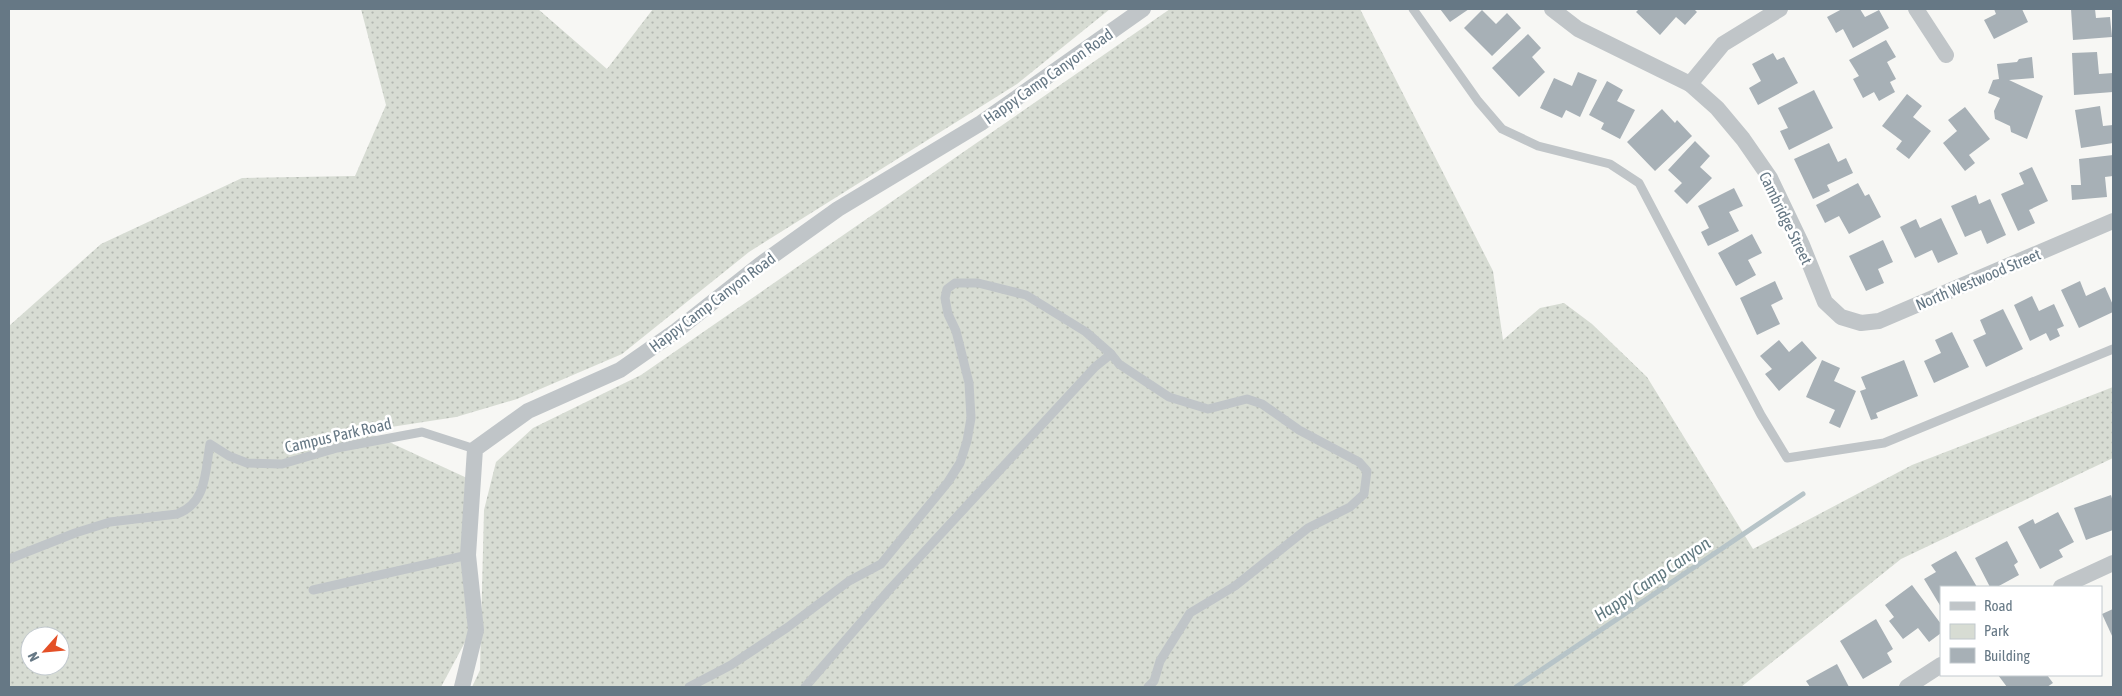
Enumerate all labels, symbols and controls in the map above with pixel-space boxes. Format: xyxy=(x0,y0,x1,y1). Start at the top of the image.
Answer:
street label: Happy Camp Canyon Road xyxy=(980,25,1117,128)
street label: Cambridge Street xyxy=(1755,169,1816,268)
street label: North Westwood Street xyxy=(1913,244,2044,313)
street label: Happy Camp Canyon Road xyxy=(645,249,779,356)
street label: Campus Park Road xyxy=(283,414,393,457)
water label: Happy Camp Canyon xyxy=(1590,532,1714,626)
legend xyxy=(1940,586,2102,676)
text: Road xyxy=(1984,597,2013,614)
text: Park xyxy=(1984,622,2009,639)
north arrow xyxy=(20,626,70,676)
text: Building xyxy=(1984,647,2030,664)
text: N xyxy=(24,650,42,664)

